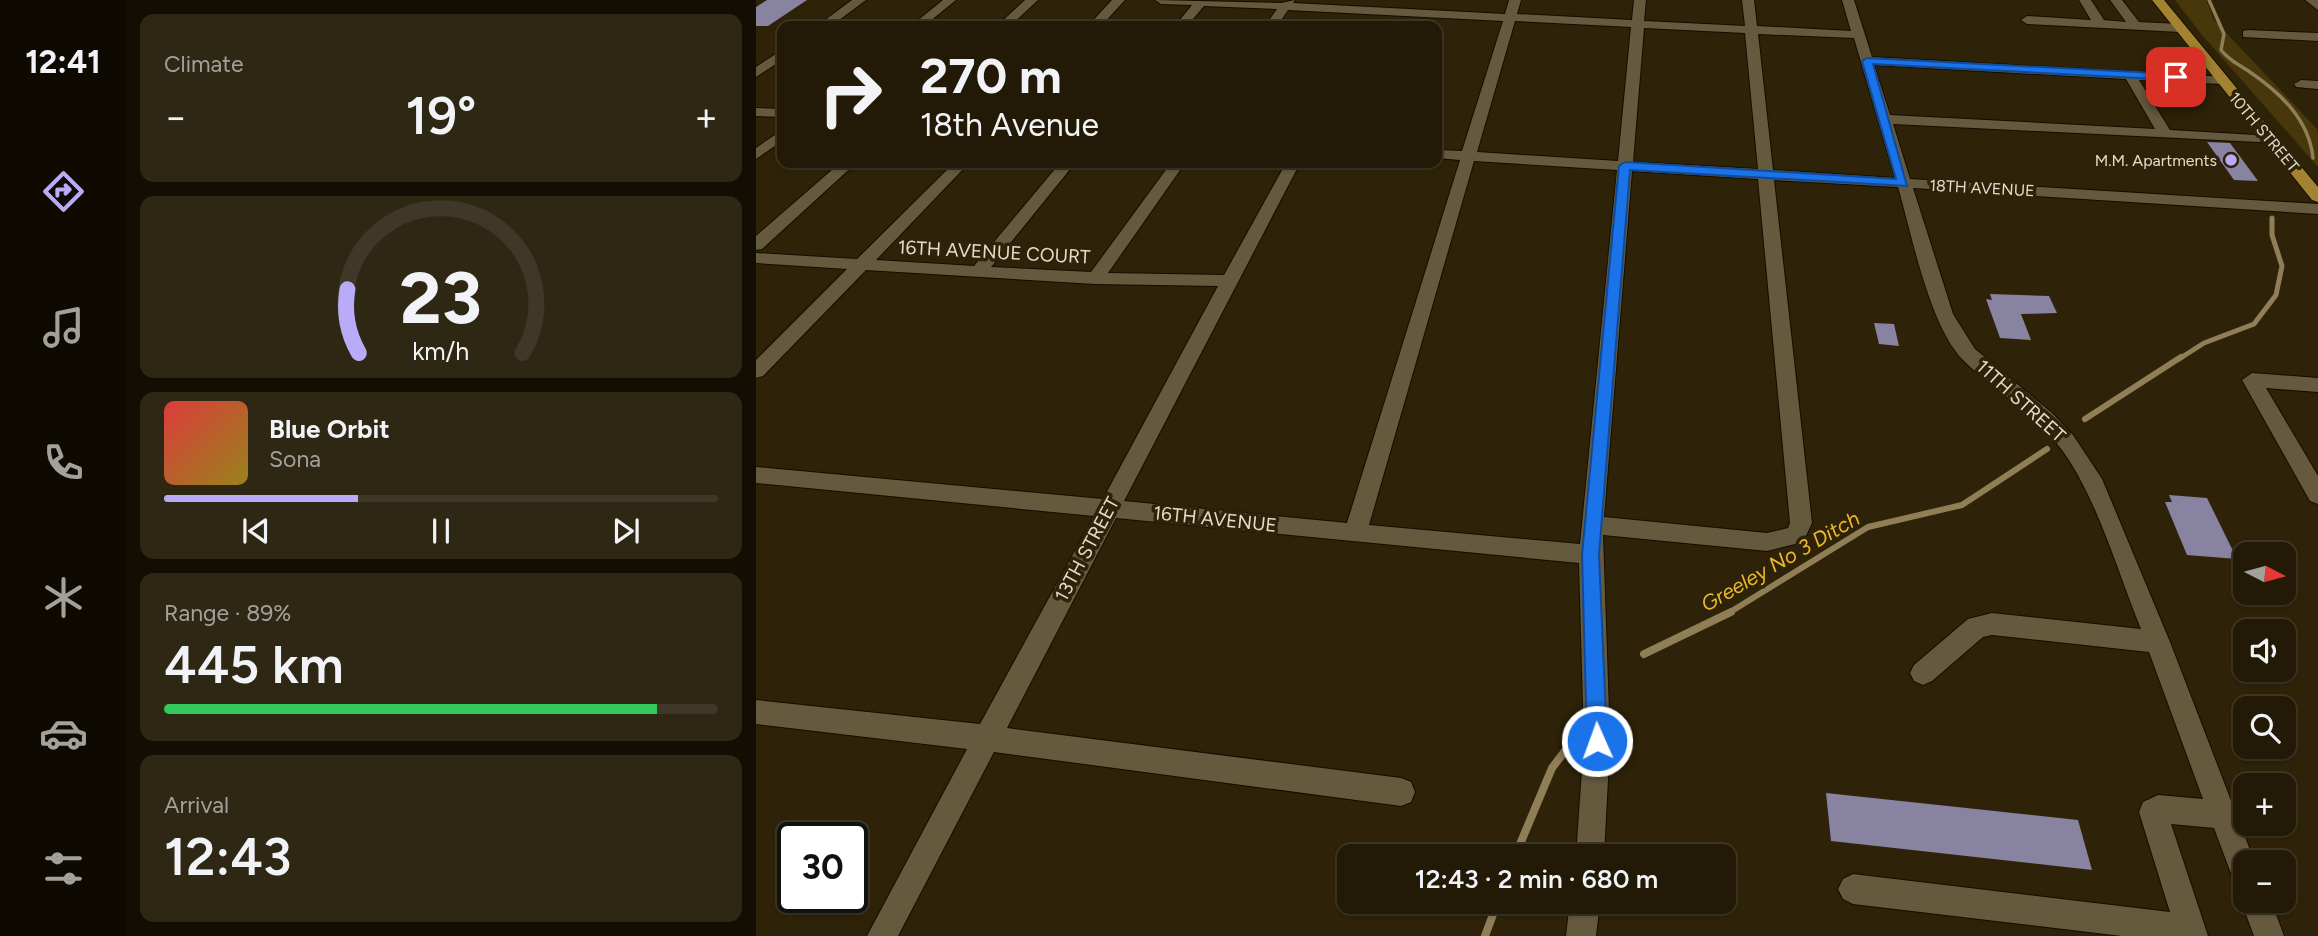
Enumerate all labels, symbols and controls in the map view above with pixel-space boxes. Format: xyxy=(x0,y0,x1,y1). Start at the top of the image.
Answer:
text: 12:41 xyxy=(25,43,101,81)
text: 270 m xyxy=(920,46,1062,105)
pin xyxy=(2146,47,2206,107)
icon: right xyxy=(805,49,896,140)
text: Climate xyxy=(164,50,243,78)
icon: arrive xyxy=(2157,58,2195,96)
text: 19° xyxy=(405,85,477,147)
street label: 10TH STREET xyxy=(2225,88,2303,176)
text: − xyxy=(164,94,188,140)
text: + xyxy=(694,94,718,140)
text: 18th Avenue xyxy=(920,106,1099,144)
place label: M.M. Apartments xyxy=(2095,151,2217,170)
marker: M.M. Apartments xyxy=(2223,152,2239,168)
icon: directions xyxy=(39,167,88,216)
street label: 18TH AVENUE xyxy=(1929,176,2035,200)
street label: 16TH AVENUE COURT xyxy=(897,235,1091,269)
text: 23 xyxy=(400,254,482,341)
icon: music xyxy=(39,303,88,352)
text: km/h xyxy=(412,335,470,365)
street label: 11TH STREET xyxy=(1972,355,2071,447)
text: Blue Orbit xyxy=(269,413,390,445)
icon: phone xyxy=(39,438,88,487)
text: Sona xyxy=(269,445,321,473)
street label: 13TH STREET xyxy=(1050,493,1124,605)
street label: 16TH AVENUE xyxy=(1152,501,1278,537)
water label: Greeley No 3 Ditch xyxy=(1696,505,1864,617)
icon: previous xyxy=(237,512,275,550)
icon: pause xyxy=(422,512,460,550)
icon: next xyxy=(607,512,645,550)
north arrow xyxy=(2233,542,2296,606)
map controls xyxy=(2233,542,2296,913)
icon: climate xyxy=(39,573,88,622)
text: Range · 89% xyxy=(164,599,291,627)
button: sound xyxy=(2233,619,2296,682)
text: 445 km xyxy=(164,634,344,696)
button: search xyxy=(2233,696,2296,759)
position arrow xyxy=(1560,704,1634,778)
icon: car xyxy=(39,709,88,758)
button: + xyxy=(2233,773,2296,836)
text: Arrival xyxy=(164,791,229,819)
speed limit sign: 30 xyxy=(777,822,868,913)
text: 12:43 xyxy=(164,826,291,888)
icon: filters xyxy=(39,844,88,893)
button: − xyxy=(2233,850,2296,913)
text: 12:43 · 2 min · 680 m xyxy=(1415,863,1658,895)

